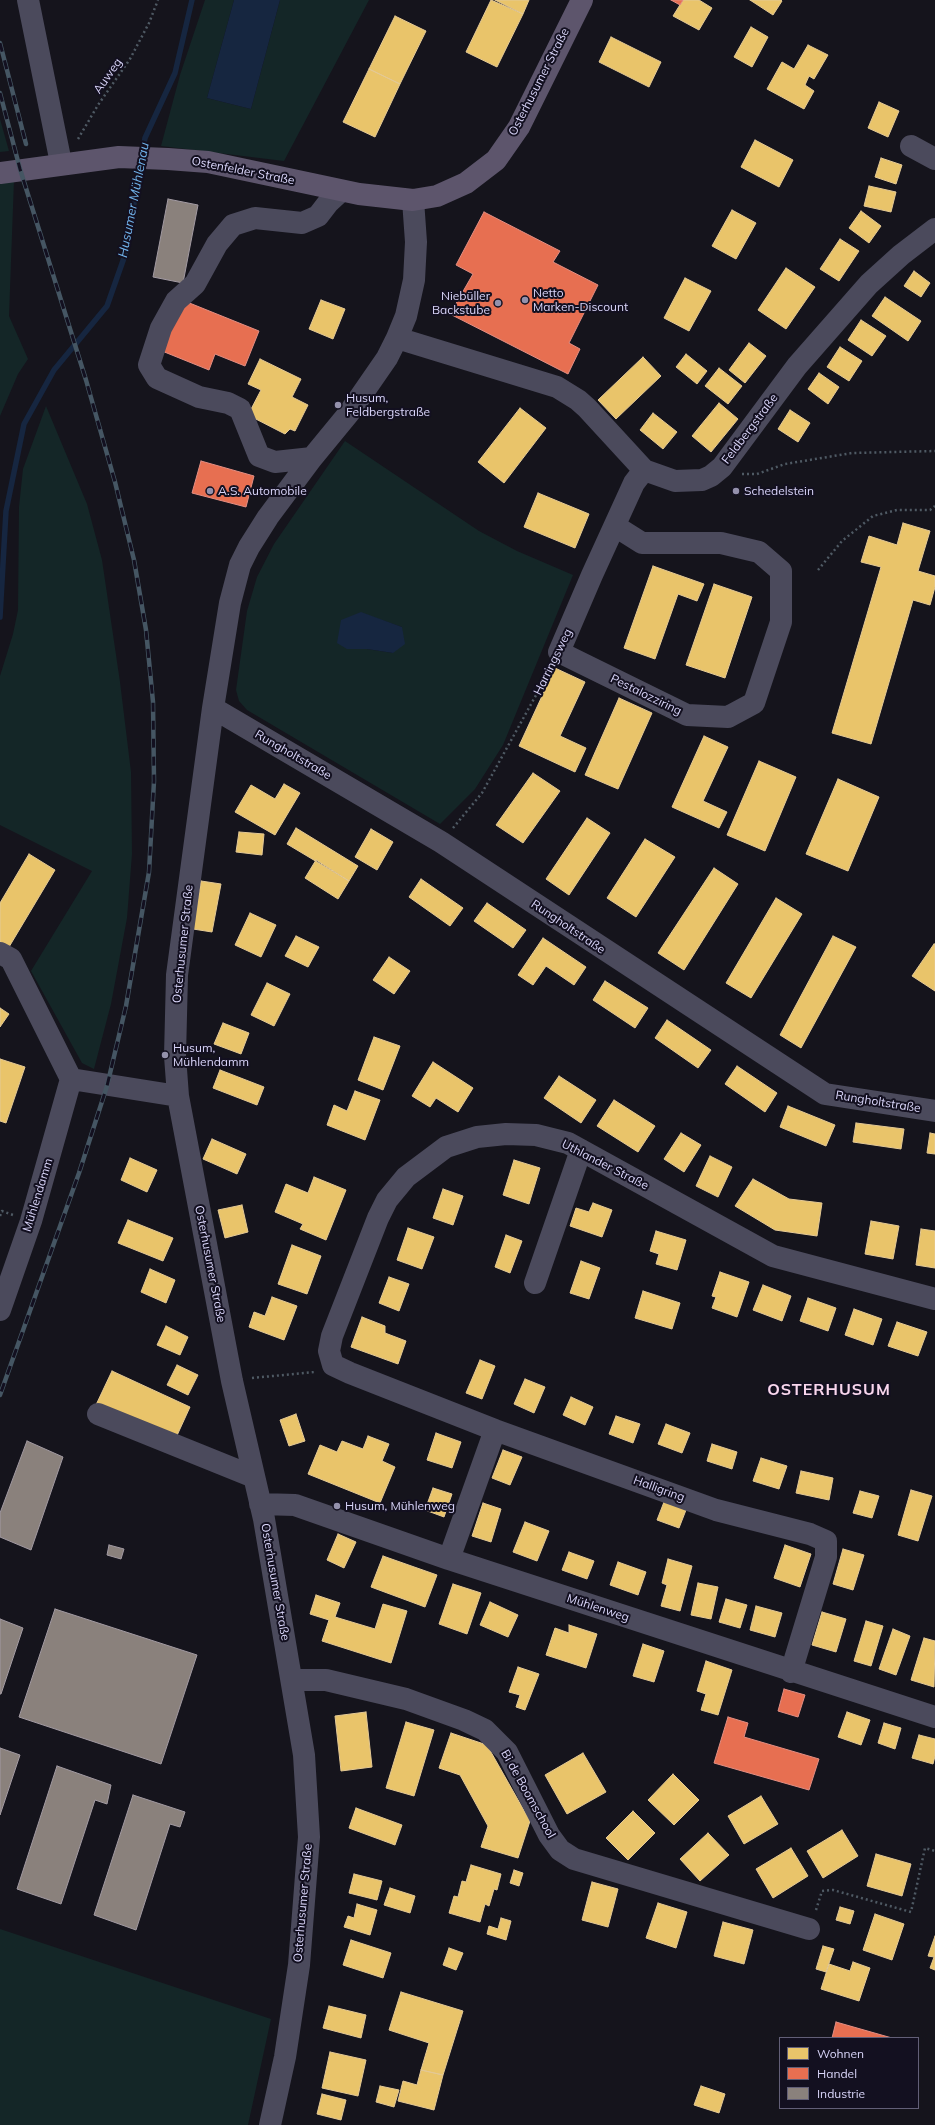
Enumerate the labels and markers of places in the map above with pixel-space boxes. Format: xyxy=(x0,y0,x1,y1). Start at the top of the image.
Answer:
place label: Netto Marken-Discount xyxy=(533,286,628,314)
place label: Niebüller Backstube xyxy=(432,289,490,317)
marker: Netto Marken-Discount xyxy=(520,295,530,305)
marker: Niebüller Backstube xyxy=(493,298,503,308)
place label: Husum, Feldbergstraße xyxy=(346,391,430,419)
marker: Husum, Feldbergstraße xyxy=(333,400,343,410)
place label: A.S. Automobile xyxy=(218,484,307,498)
place label: Schedelstein xyxy=(744,484,814,498)
marker: A.S. Automobile xyxy=(205,486,215,496)
marker: Schedelstein xyxy=(731,486,741,496)
place label: Husum, Mühlendamm xyxy=(173,1041,249,1069)
marker: Husum, Mühlendamm xyxy=(160,1050,170,1060)
place label: Husum, Mühlenweg xyxy=(345,1499,455,1513)
marker: Husum, Mühlenweg xyxy=(332,1501,342,1511)

